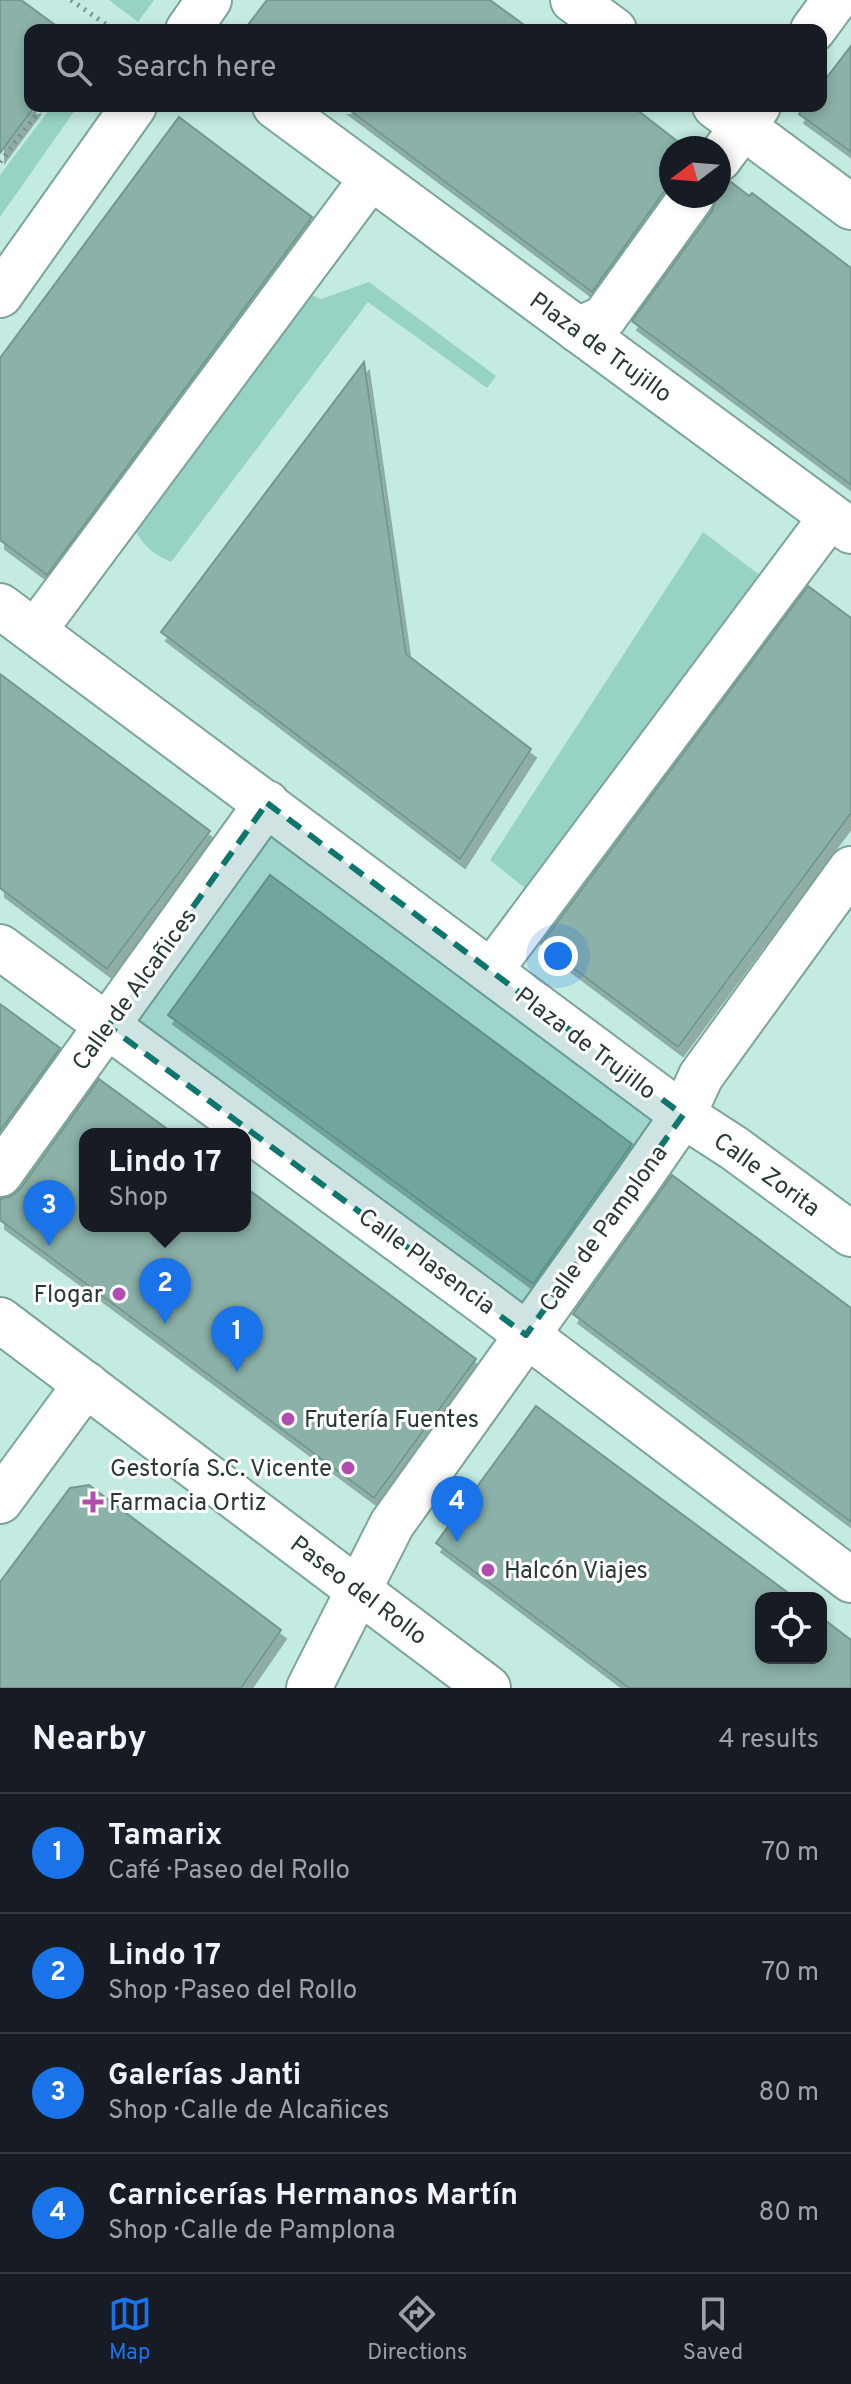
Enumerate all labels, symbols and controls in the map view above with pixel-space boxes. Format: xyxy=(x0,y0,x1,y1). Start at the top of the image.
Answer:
search box xyxy=(24,24,827,112)
icon: search xyxy=(52,46,96,90)
text: Search here xyxy=(116,50,276,87)
north arrow xyxy=(659,136,731,208)
street label: Plaza de Trujillo xyxy=(523,287,677,410)
street label: Calle de Alcañices xyxy=(67,903,205,1077)
your location xyxy=(538,936,578,976)
street label: Plaza de Trujillo xyxy=(508,982,661,1107)
street label: Calle Zorita xyxy=(707,1127,825,1224)
popup xyxy=(79,1128,251,1232)
street label: Calle de Pamplona xyxy=(534,1140,675,1318)
text: Lindo 17 xyxy=(108,1145,222,1182)
pin: 3 xyxy=(23,1180,75,1246)
text: Shop xyxy=(108,1182,168,1215)
street label: Calle Plasencia xyxy=(351,1203,500,1322)
pin: 2 xyxy=(139,1258,191,1324)
place label: Flogar xyxy=(33,1281,103,1311)
marker: Flogar xyxy=(110,1285,128,1303)
pin: 1 xyxy=(211,1306,263,1372)
place label: Frutería Fuentes xyxy=(304,1406,479,1436)
marker: Frutería Fuentes xyxy=(279,1410,297,1428)
place label: Gestoría S.C. Vicente xyxy=(110,1455,332,1485)
marker: Gestoría S.C. Vicente xyxy=(339,1459,357,1477)
pin: 4 xyxy=(431,1476,483,1542)
place label: Farmacia Ortiz xyxy=(109,1489,267,1519)
marker: Farmacia Ortiz xyxy=(84,1493,102,1511)
street label: Paseo del Rollo xyxy=(283,1530,432,1653)
place label: Halcón Viajes xyxy=(504,1557,648,1587)
marker: Halcón Viajes xyxy=(479,1561,497,1579)
map controls xyxy=(755,1592,827,1664)
button: locate xyxy=(755,1592,827,1664)
text: Nearby xyxy=(32,1719,147,1762)
text: 4 results xyxy=(718,1724,819,1757)
text: Tamarix xyxy=(108,1818,222,1855)
text: 1 xyxy=(53,1837,63,1870)
text: 70 m xyxy=(761,1837,819,1870)
text: Café · Paseo del Rollo xyxy=(108,1855,350,1888)
text: Lindo 17 xyxy=(108,1938,221,1975)
text: 2 xyxy=(50,1957,66,1990)
text: 70 m xyxy=(761,1957,819,1990)
text: Shop · Paseo del Rollo xyxy=(108,1975,357,2008)
text: Galerías Janti xyxy=(108,2058,301,2095)
text: 3 xyxy=(50,2077,66,2110)
text: 80 m xyxy=(759,2077,819,2110)
text: Shop · Calle de Alcañices xyxy=(108,2095,389,2128)
text: Carnicerías Hermanos Martín xyxy=(108,2178,518,2215)
text: 4 xyxy=(50,2197,66,2230)
text: 80 m xyxy=(759,2197,819,2230)
text: Shop · Calle de Pamplona xyxy=(108,2215,395,2248)
tab: Map xyxy=(108,2292,152,2367)
tab: Directions xyxy=(367,2292,467,2367)
tab: Saved xyxy=(683,2292,743,2367)

